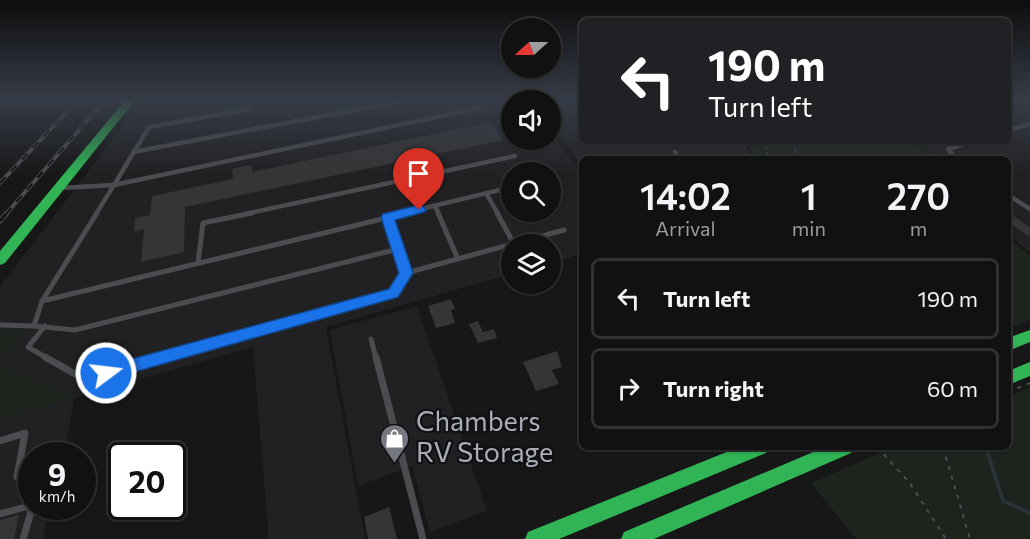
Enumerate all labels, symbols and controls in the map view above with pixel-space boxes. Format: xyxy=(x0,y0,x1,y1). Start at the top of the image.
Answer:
north arrow xyxy=(501,18,561,78)
map controls xyxy=(501,18,561,294)
text: 190 m xyxy=(708,38,826,90)
icon: left xyxy=(609,42,687,120)
button: sound xyxy=(501,90,561,150)
text: Turn left xyxy=(708,90,812,123)
pin xyxy=(393,148,444,210)
icon: arrive xyxy=(402,157,435,190)
button: search xyxy=(501,162,561,222)
text: 14:02 xyxy=(640,173,731,217)
text: 1 xyxy=(801,173,817,217)
text: 270 xyxy=(887,173,950,217)
text: Arrival xyxy=(655,216,716,240)
text: min xyxy=(792,216,826,240)
text: m xyxy=(910,216,927,240)
button: layers xyxy=(501,234,561,294)
icon: left xyxy=(612,282,645,315)
text: Turn left xyxy=(663,285,750,312)
text: 190 m xyxy=(917,285,978,312)
position arrow xyxy=(74,341,138,405)
icon: right xyxy=(612,372,645,405)
text: Turn right xyxy=(663,375,764,402)
text: 60 m xyxy=(927,375,978,402)
place label: Chambers RV Storage xyxy=(416,404,553,468)
shop icon: Chambers RV Storage xyxy=(379,422,411,464)
speed limit sign: 20 xyxy=(108,442,186,520)
text: 9 xyxy=(48,455,66,492)
text: km/h xyxy=(39,487,75,505)

